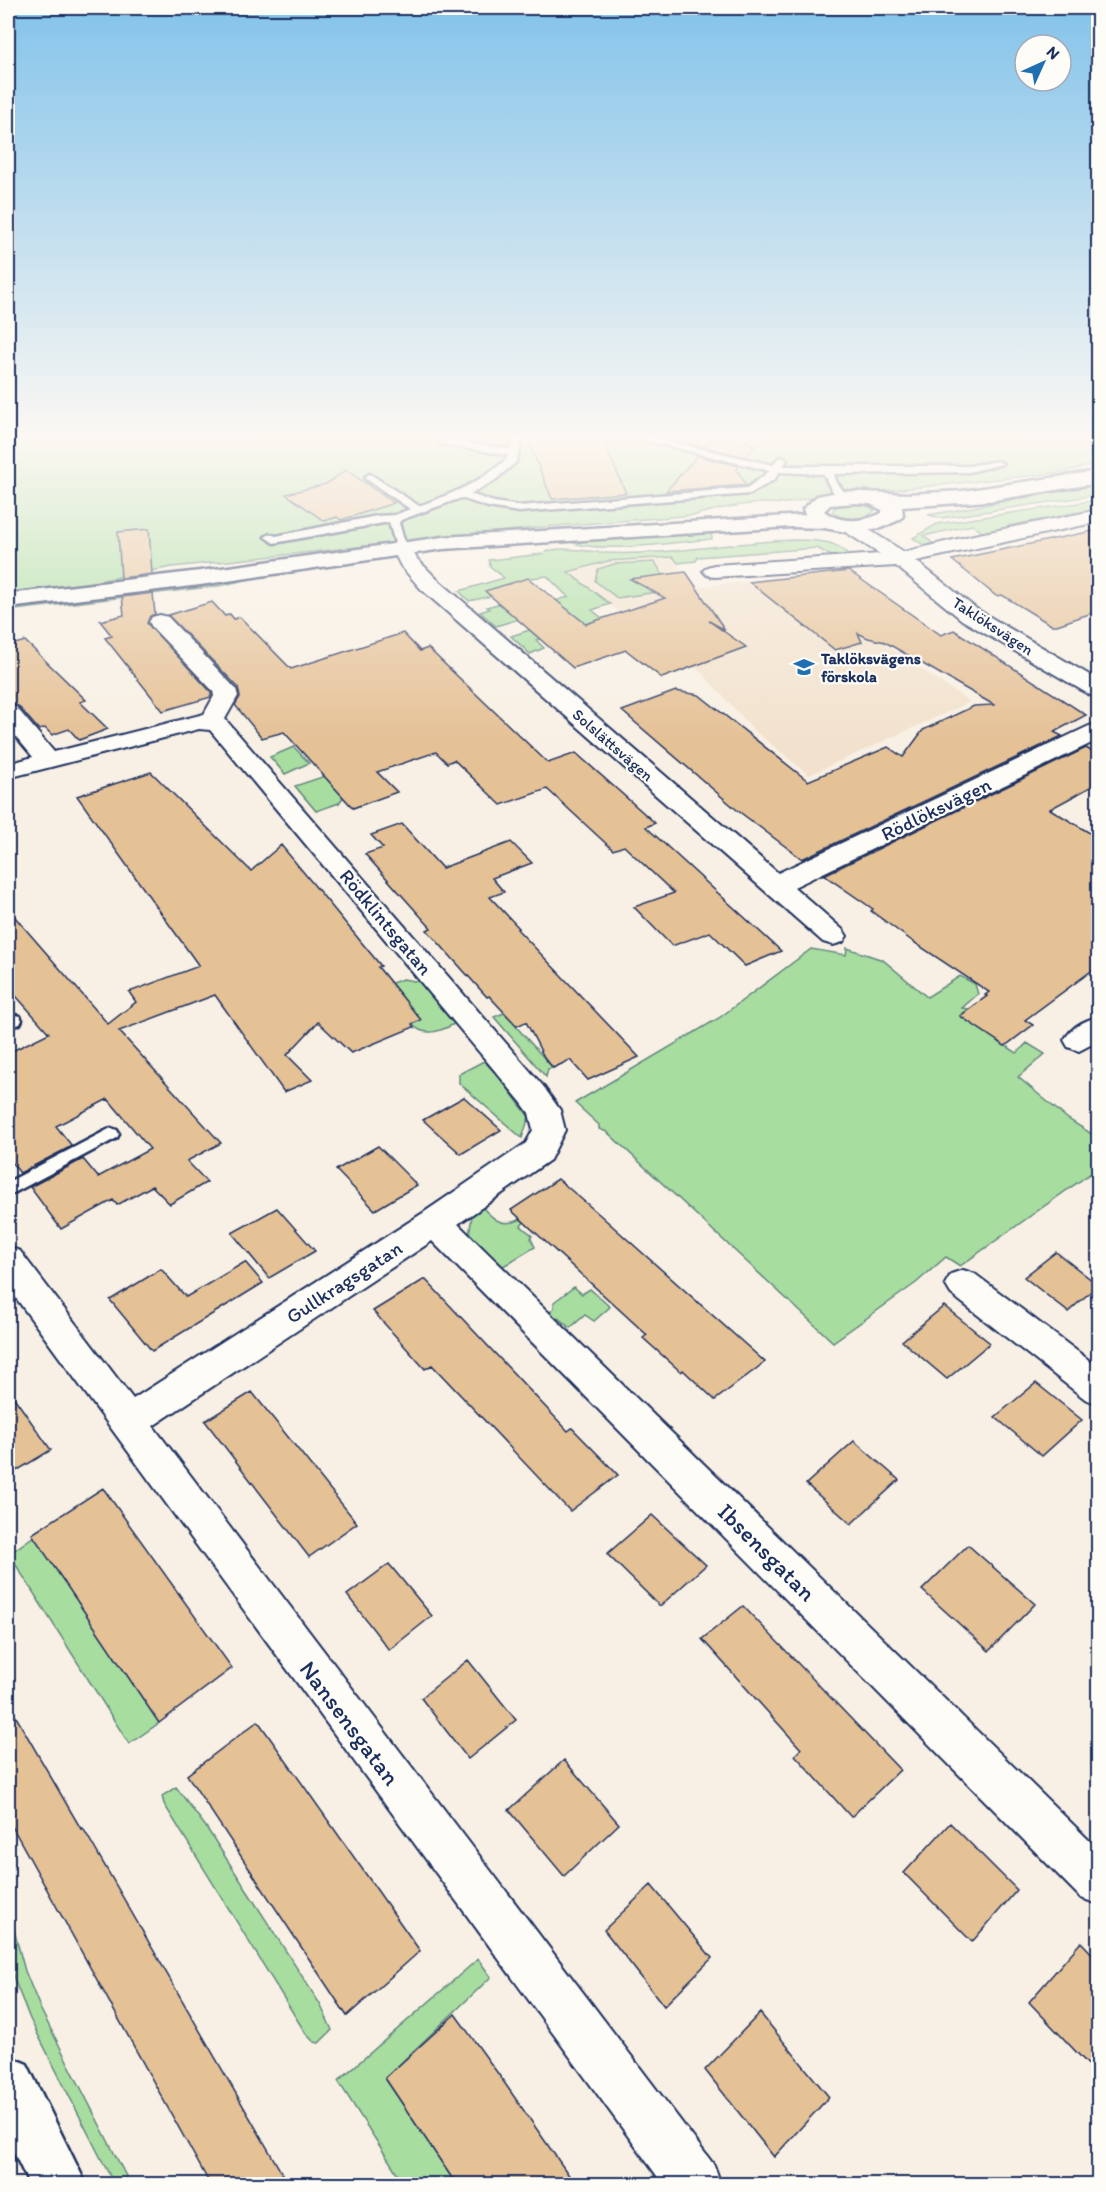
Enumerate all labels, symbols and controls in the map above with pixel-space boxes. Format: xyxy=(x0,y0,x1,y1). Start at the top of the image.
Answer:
north arrow xyxy=(1013,33,1073,93)
text: N xyxy=(1043,42,1064,63)
street label: Taklöksvägen xyxy=(949,593,1037,659)
place label: Taklöksvägens förskola xyxy=(820,649,921,686)
school or university icon: Taklöksvägens förskola xyxy=(792,655,816,679)
street label: Solslättsvägen xyxy=(569,705,657,785)
street label: Rödlöksvägen xyxy=(877,772,995,846)
street label: Rödklintsgatan xyxy=(335,864,437,980)
street label: Gullkragsgatan xyxy=(282,1236,406,1328)
street label: Ibsensgatan xyxy=(712,1497,822,1607)
street label: Nansensgatan xyxy=(294,1655,406,1791)

